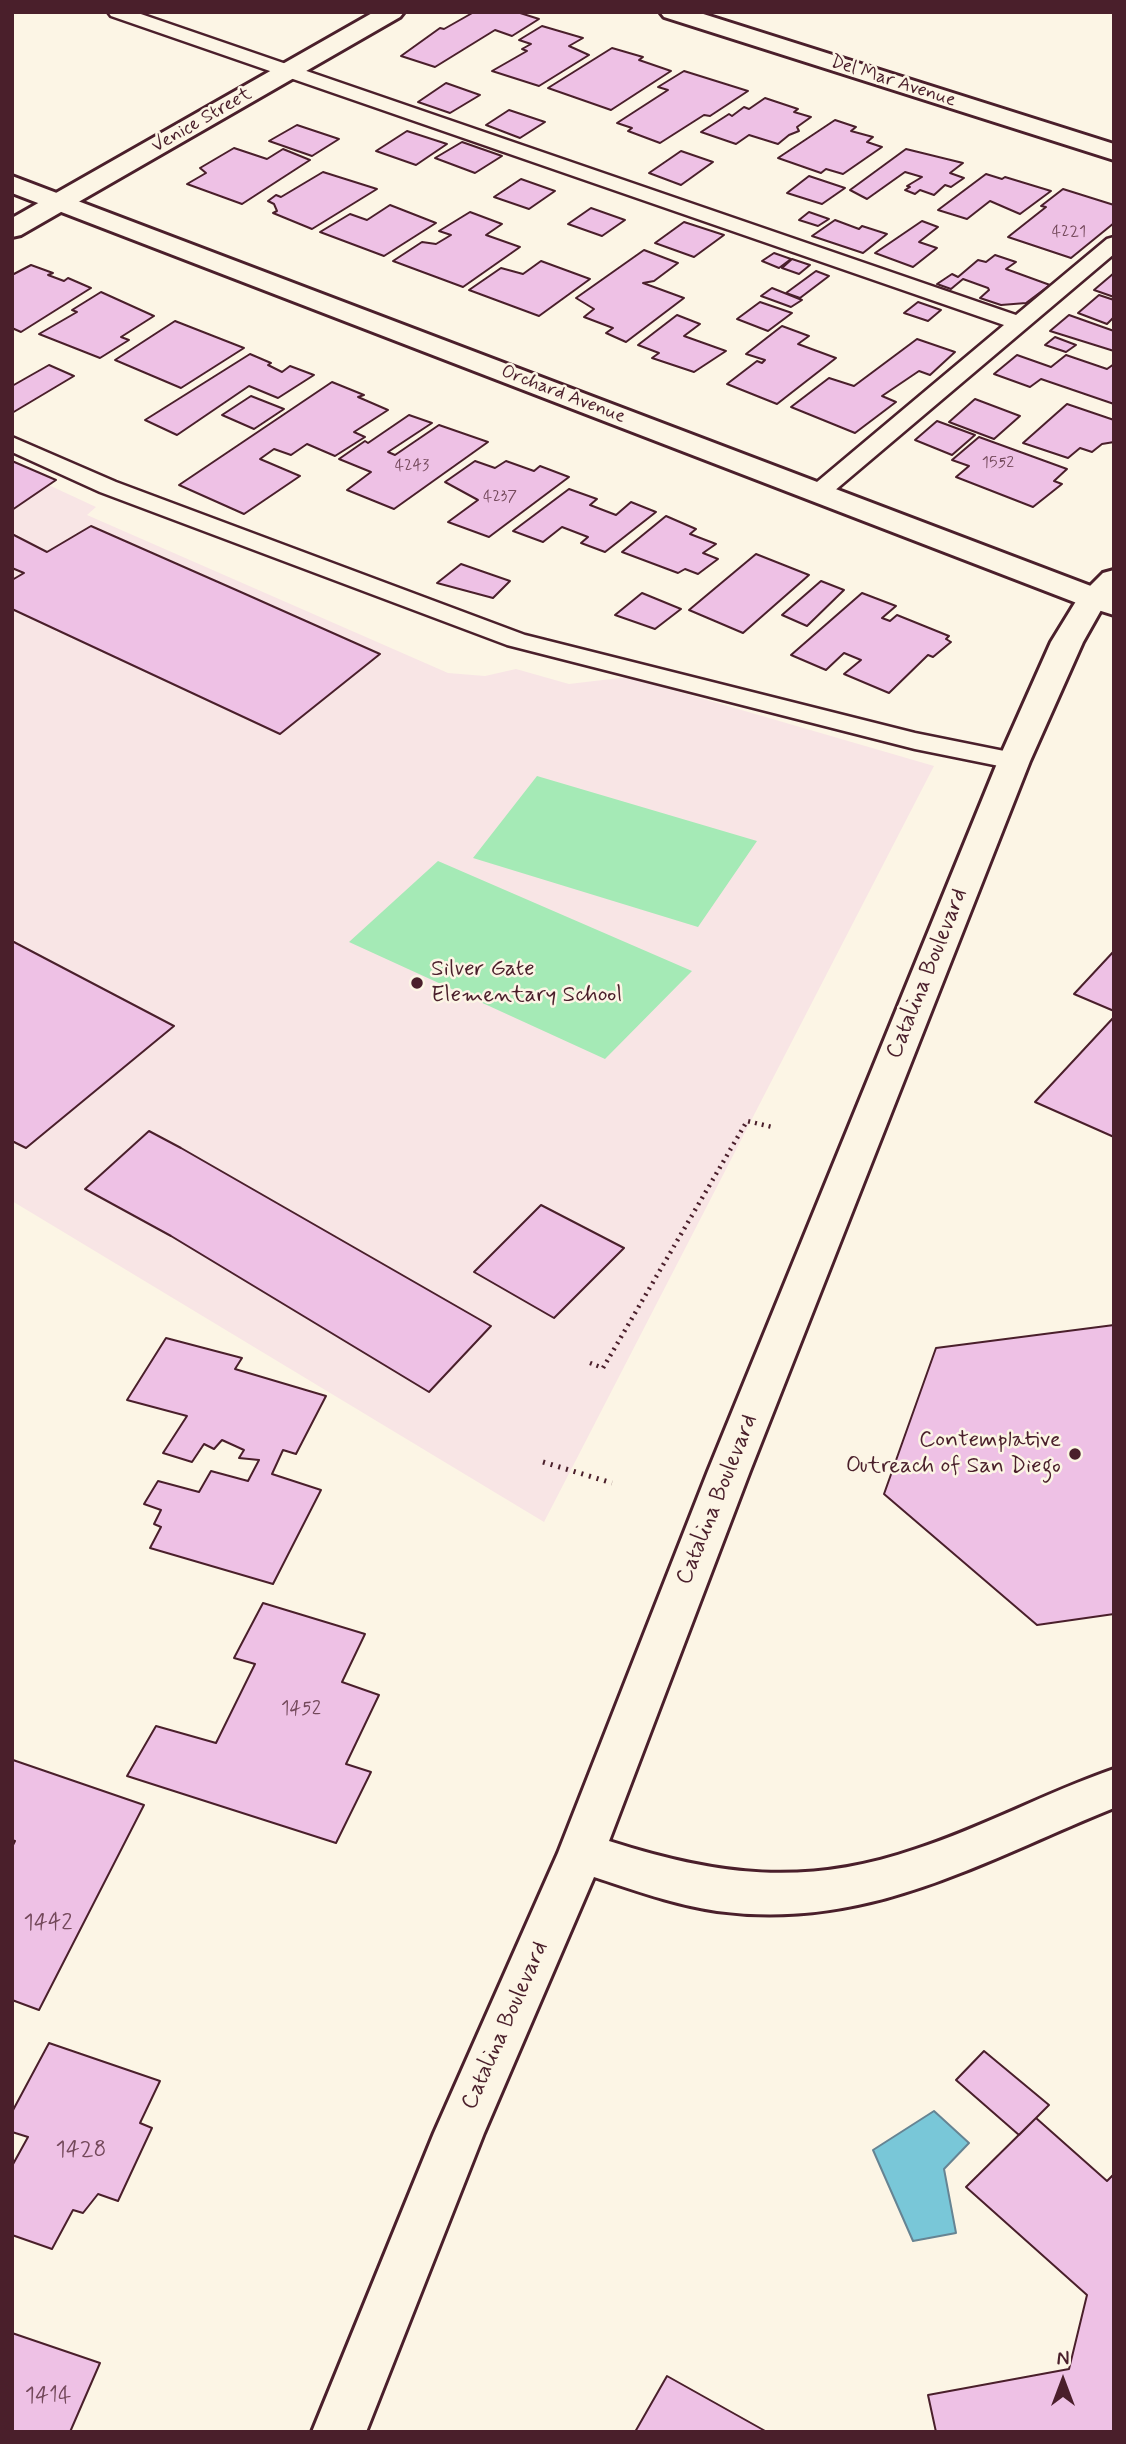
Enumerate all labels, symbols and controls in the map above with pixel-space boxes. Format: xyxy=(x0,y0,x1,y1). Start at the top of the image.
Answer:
street label: Del Mar Avenue xyxy=(828,51,958,113)
street label: Venice Street xyxy=(148,83,256,159)
house number: 4221 xyxy=(1052,223,1086,243)
street label: Orchard Avenue xyxy=(498,361,628,429)
house number: 1552 xyxy=(982,454,1014,474)
house number: 4243 xyxy=(395,457,429,477)
house number: 4237 xyxy=(483,488,517,508)
street label: Catalina Boulevard xyxy=(881,885,975,1063)
place label: Silver Gate Elementary School xyxy=(431,956,622,1010)
marker: Silver Gate Elementary School xyxy=(409,975,425,991)
street label: Catalina Boulevard xyxy=(671,1411,765,1589)
place label: Contemplative Outreach of San Diego xyxy=(846,1427,1061,1481)
marker: Contemplative Outreach of San Diego xyxy=(1067,1446,1083,1462)
house number: 1452 xyxy=(281,1699,321,1721)
house number: 1442 xyxy=(23,1910,73,1938)
street label: Catalina Boulevard xyxy=(457,1938,555,2114)
house number: 1428 xyxy=(56,2137,106,2165)
north arrow xyxy=(1028,2346,1098,2416)
text: N xyxy=(1057,2347,1069,2372)
house number: 1414 xyxy=(25,2383,71,2411)

